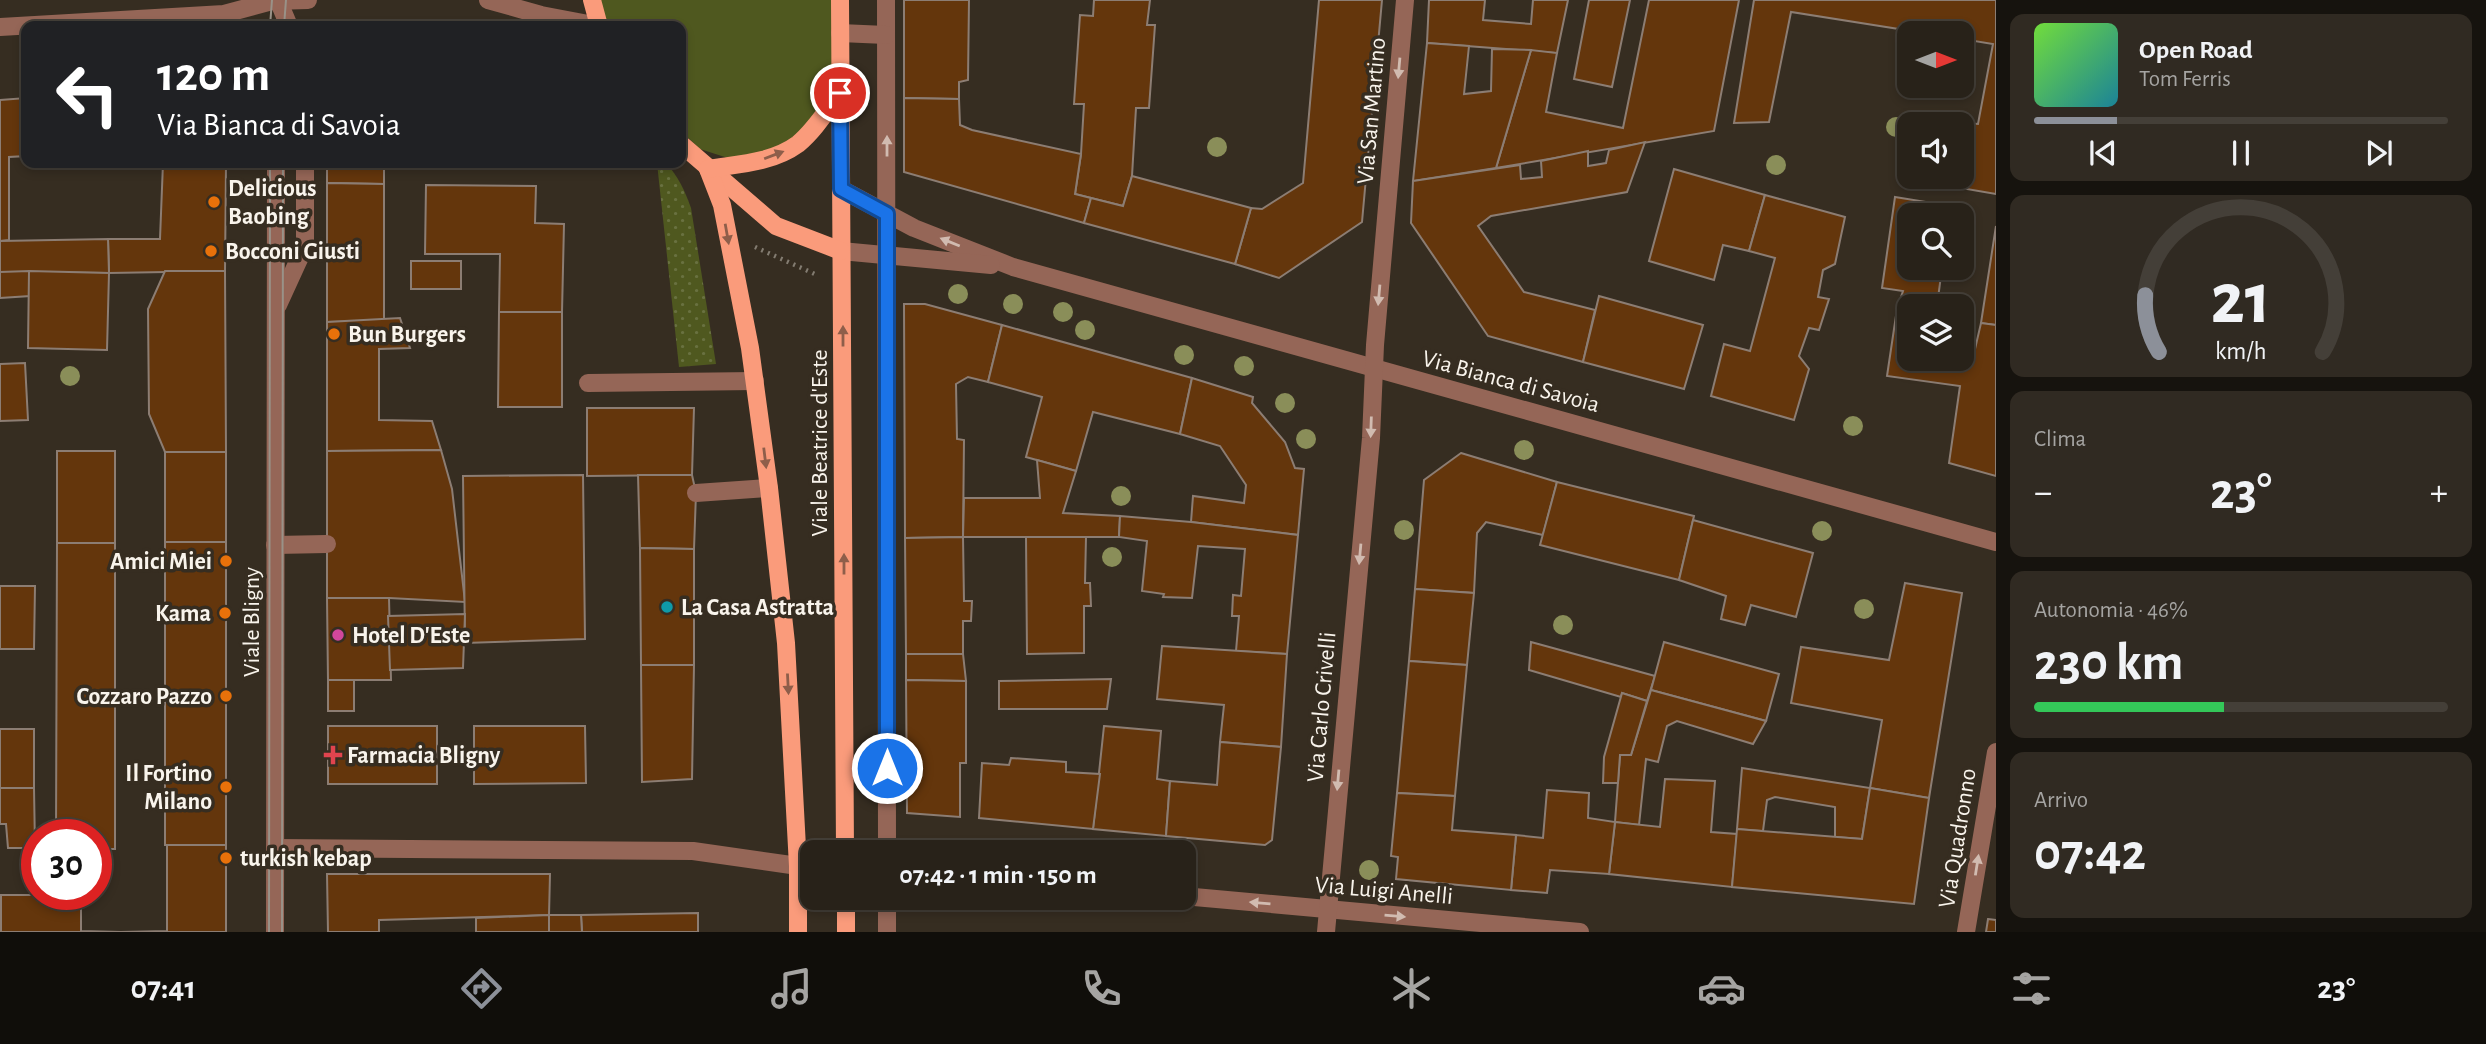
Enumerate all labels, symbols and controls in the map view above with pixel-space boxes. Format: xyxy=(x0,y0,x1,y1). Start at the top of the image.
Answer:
north arrow xyxy=(1897,21,1974,98)
map controls xyxy=(1897,21,1974,371)
street label: Via San Martino xyxy=(1354,37,1390,186)
text: Open Road xyxy=(2139,37,2253,63)
icon: left xyxy=(42,49,133,140)
text: 120 m xyxy=(157,51,270,100)
one-way arrow xyxy=(1393,57,1404,79)
pin xyxy=(810,63,870,123)
text: Tom Ferris xyxy=(2139,68,2231,91)
icon: arrive xyxy=(821,74,859,112)
text: Via Bianca di Savoia xyxy=(157,109,401,141)
button: sound xyxy=(1897,112,1974,189)
icon: previous xyxy=(2084,134,2122,172)
icon: pause xyxy=(2222,134,2260,172)
icon: next xyxy=(2360,134,2398,172)
one-way arrow xyxy=(881,135,893,157)
one-way arrow xyxy=(764,149,785,160)
place label: Delicious Baobing xyxy=(228,177,317,229)
marker: Delicious Baobing xyxy=(206,194,222,210)
button: search xyxy=(1897,203,1974,280)
one-way arrow xyxy=(722,223,733,245)
one-way arrow xyxy=(939,236,960,247)
place label: Bocconi Giusti xyxy=(225,240,360,264)
marker: Bocconi Giusti xyxy=(203,243,219,259)
text: 21 xyxy=(2211,264,2271,337)
one-way arrow xyxy=(1373,284,1384,306)
button: layers xyxy=(1897,294,1974,371)
place label: Bun Burgers xyxy=(348,323,466,347)
one-way arrow xyxy=(837,325,849,347)
marker: Bun Burgers xyxy=(326,326,342,342)
text: km/h xyxy=(2215,338,2267,363)
street label: Via Bianca di Savoia xyxy=(1419,347,1602,417)
street label: Viale Beatrice d'Este xyxy=(808,350,832,536)
one-way arrow xyxy=(1366,417,1377,439)
text: Clima xyxy=(2034,428,2086,451)
one-way arrow xyxy=(760,447,771,469)
text: 23° xyxy=(2210,466,2272,518)
text: − xyxy=(2034,474,2052,512)
text: + xyxy=(2430,474,2448,512)
one-way arrow xyxy=(1354,543,1365,565)
place label: Amici Miei xyxy=(110,550,212,574)
one-way arrow xyxy=(838,552,850,574)
marker: Amici Miei xyxy=(218,553,234,569)
street label: Viale Bligny xyxy=(240,567,264,677)
place label: La Casa Astratta xyxy=(681,596,834,620)
marker: La Casa Astratta xyxy=(659,599,675,615)
text: Autonomia · 46% xyxy=(2034,599,2188,622)
place label: Kama xyxy=(155,602,211,626)
marker: Kama xyxy=(217,605,233,621)
place label: Hotel D'Este xyxy=(352,624,470,648)
marker: Hotel D'Este xyxy=(330,627,346,643)
street label: Via Carlo Crivelli xyxy=(1303,631,1341,783)
text: 230 km xyxy=(2034,637,2184,689)
one-way arrow xyxy=(782,673,793,695)
place label: Cozzaro Pazzo xyxy=(76,685,212,709)
marker: Cozzaro Pazzo xyxy=(218,688,234,704)
position arrow xyxy=(850,731,924,805)
place label: Farmacia Bligny xyxy=(347,744,500,768)
marker: Farmacia Bligny xyxy=(325,747,341,763)
place label: Il Fortino Milano xyxy=(125,762,212,814)
street label: Via Quadronno xyxy=(1935,767,1981,910)
one-way arrow xyxy=(1332,770,1343,792)
marker: Il Fortino Milano xyxy=(218,779,234,795)
text: Arrivo xyxy=(2034,789,2088,812)
speed limit sign: 30 xyxy=(21,819,112,910)
text: 07:42 xyxy=(2034,827,2146,879)
place label: turkish kebap xyxy=(240,847,372,871)
marker: turkish kebap xyxy=(218,850,234,866)
one-way arrow xyxy=(1972,854,1983,876)
text: 07:42 · 1 min · 150 m xyxy=(899,862,1097,888)
street label: Via Luigi Anelli xyxy=(1314,873,1454,909)
one-way arrow xyxy=(1248,897,1270,908)
one-way arrow xyxy=(1385,910,1407,921)
icon: directions xyxy=(457,964,506,1013)
icon: music xyxy=(767,964,816,1013)
icon: phone xyxy=(1077,964,1126,1013)
icon: climate xyxy=(1387,964,1436,1013)
icon: car xyxy=(1697,964,1746,1013)
icon: filters xyxy=(2007,964,2056,1013)
text: 07:41 xyxy=(131,972,196,1004)
text: 23° xyxy=(2317,972,2355,1004)

